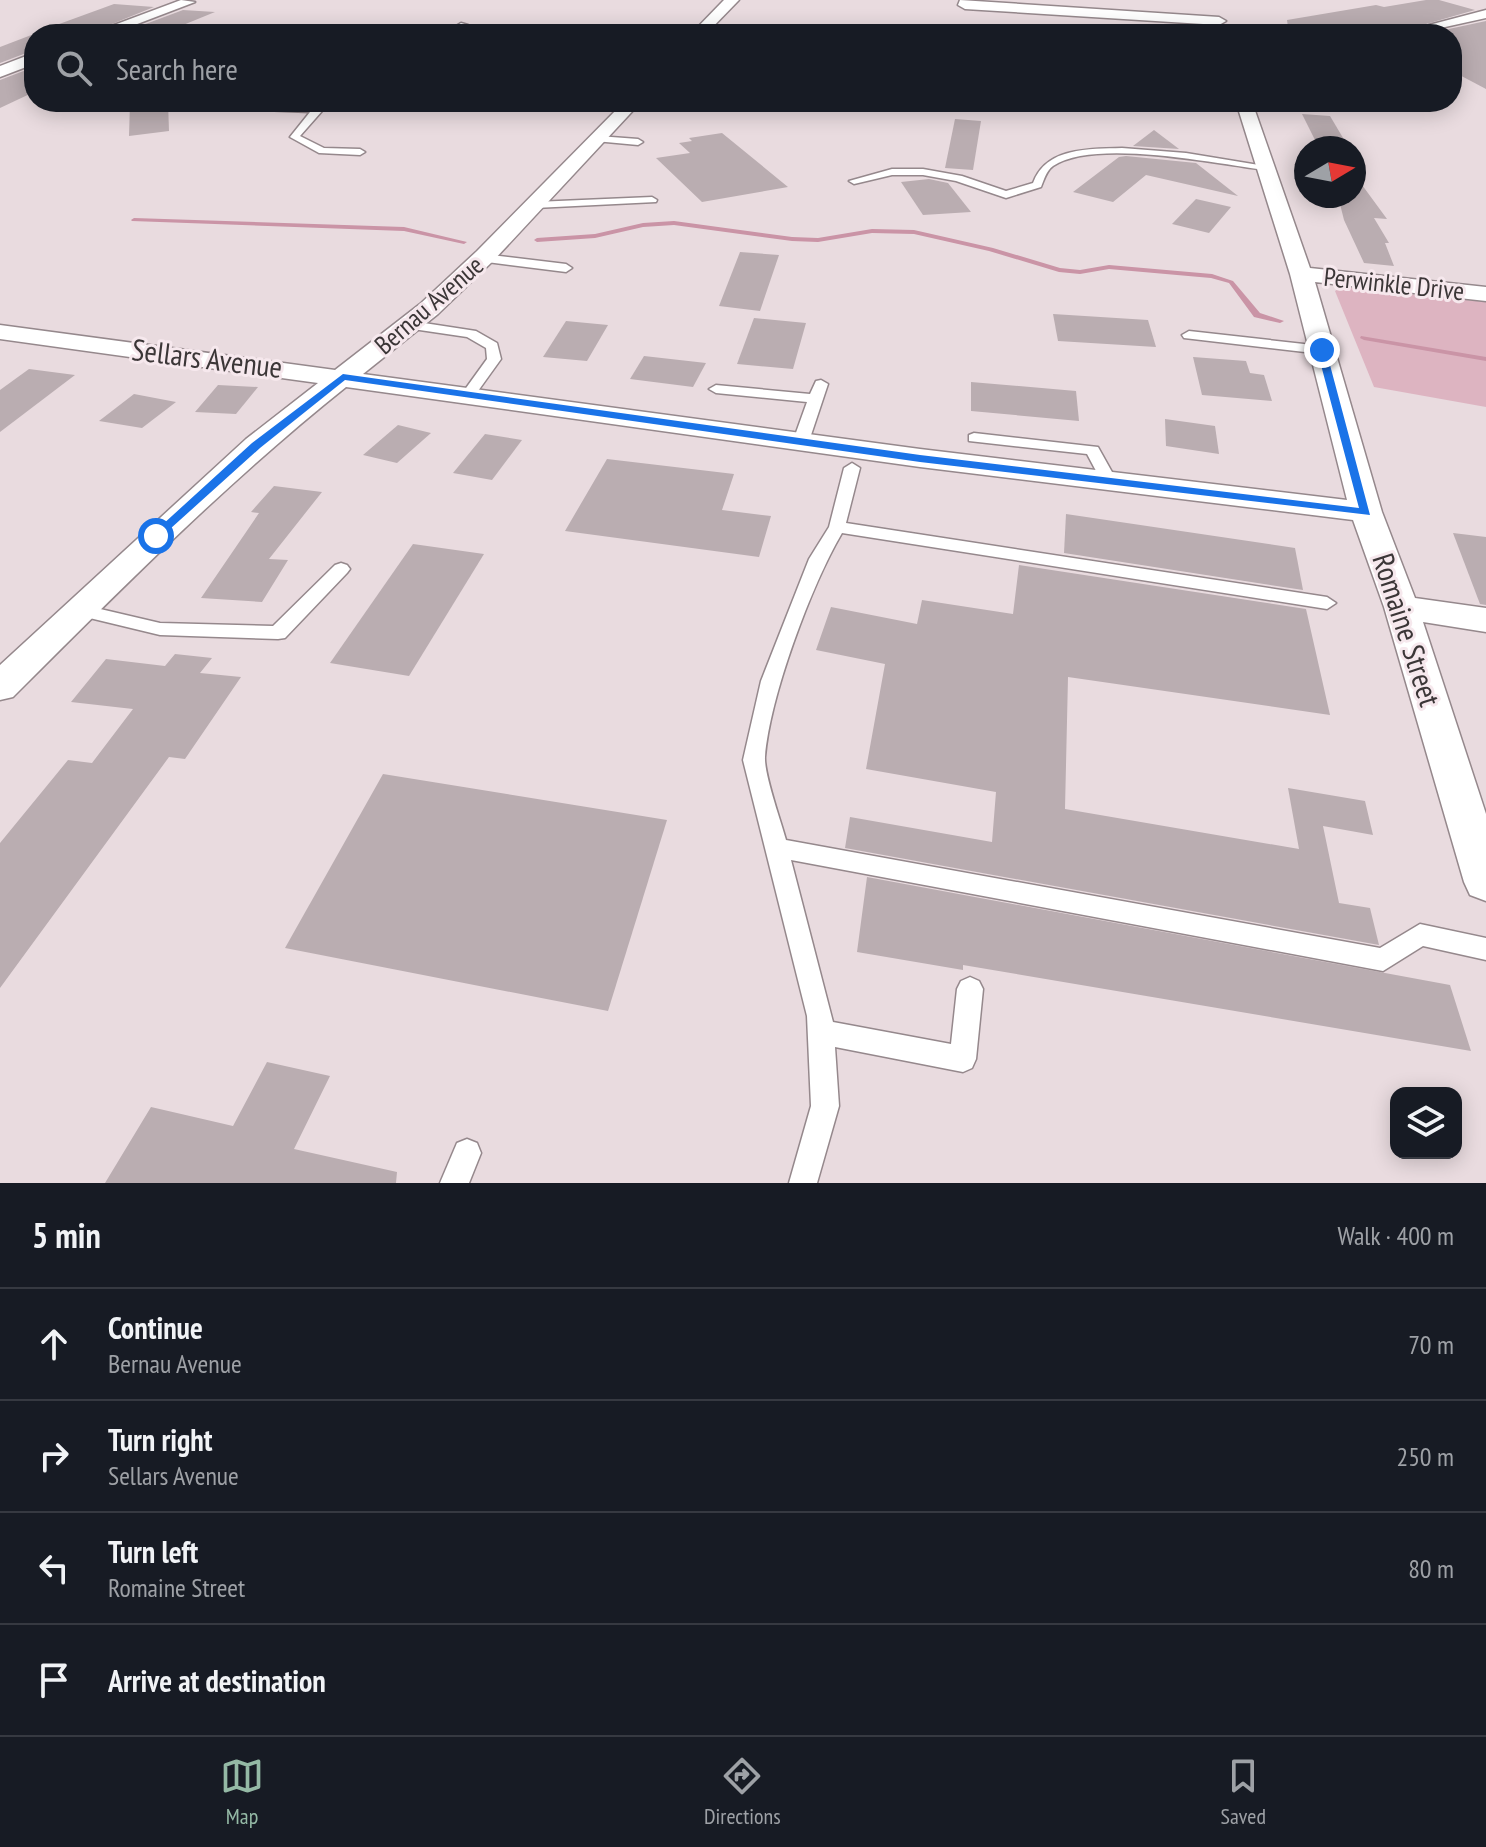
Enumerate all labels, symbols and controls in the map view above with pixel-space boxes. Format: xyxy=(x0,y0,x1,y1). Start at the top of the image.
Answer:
search box xyxy=(24,24,1462,112)
icon: search xyxy=(52,46,96,90)
text: Search here xyxy=(116,49,238,88)
north arrow xyxy=(1294,136,1366,208)
street label: Bernau Avenue xyxy=(367,248,490,361)
street label: Perwinkle Drive xyxy=(1322,260,1466,307)
street label: Sellars Avenue xyxy=(130,329,284,386)
route end xyxy=(1304,332,1340,368)
route start xyxy=(138,518,174,554)
street label: Romaine Street xyxy=(1364,548,1451,712)
map controls xyxy=(1390,1087,1462,1159)
button: layers xyxy=(1390,1087,1462,1159)
text: 5 min xyxy=(32,1213,101,1257)
text: Walk · 400 m xyxy=(1337,1219,1454,1252)
text: Continue xyxy=(108,1308,203,1347)
icon: ahead xyxy=(32,1322,76,1366)
text: 70 m xyxy=(1408,1328,1454,1361)
text: Bernau Avenue xyxy=(108,1347,242,1380)
text: Turn right xyxy=(108,1420,212,1459)
icon: right xyxy=(32,1434,76,1478)
text: 250 m xyxy=(1396,1440,1454,1473)
text: Sellars Avenue xyxy=(108,1459,239,1492)
text: Turn left xyxy=(108,1532,198,1571)
icon: left xyxy=(32,1546,76,1590)
text: 80 m xyxy=(1408,1552,1454,1585)
text: Romaine Street xyxy=(108,1571,245,1604)
icon: arrive xyxy=(32,1658,76,1702)
text: Arrive at destination xyxy=(108,1661,326,1700)
tab: Map xyxy=(220,1754,264,1830)
tab: Directions xyxy=(704,1754,781,1830)
tab: Saved xyxy=(1221,1754,1266,1830)

